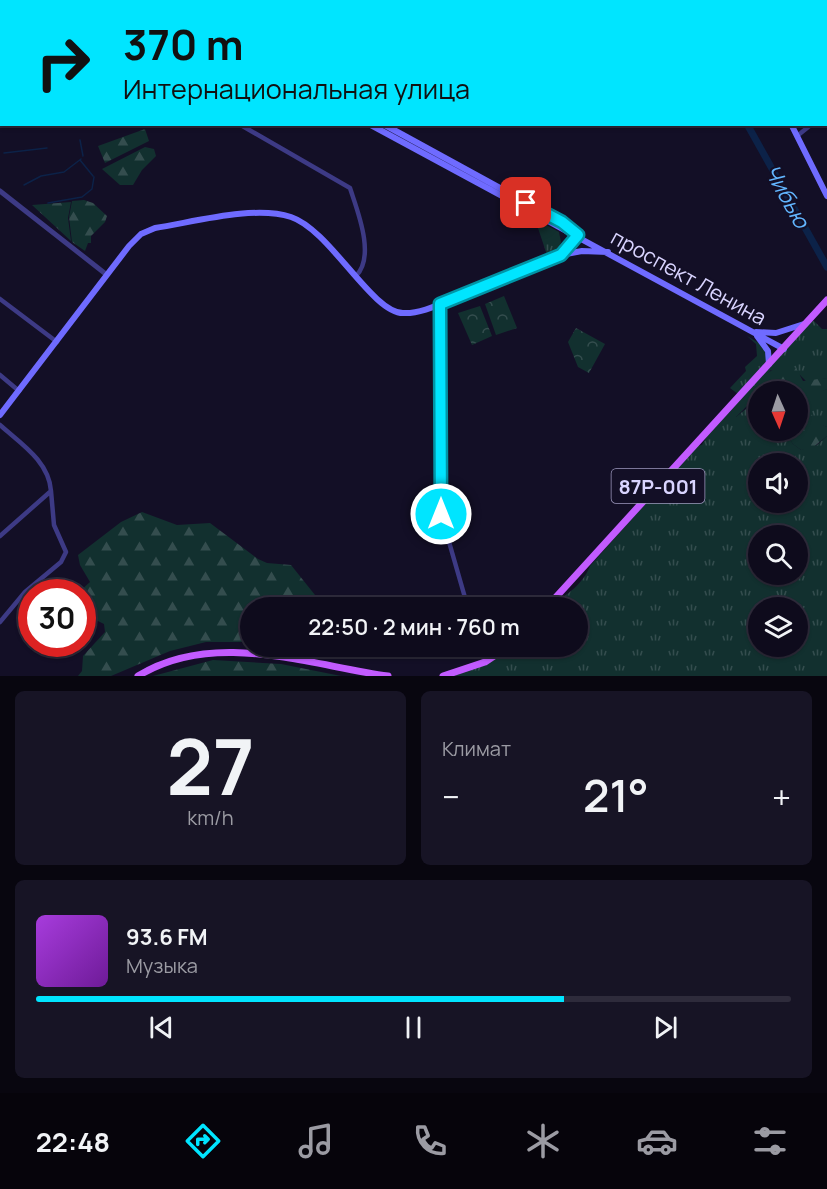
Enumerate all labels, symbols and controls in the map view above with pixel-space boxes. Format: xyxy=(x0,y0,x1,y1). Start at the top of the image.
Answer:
text: 370 m xyxy=(123,15,244,73)
icon: right xyxy=(24,24,102,102)
text: Интернациональная улица xyxy=(123,70,470,107)
water label: Чибью xyxy=(757,159,817,235)
pin xyxy=(500,177,551,228)
icon: arrive xyxy=(509,186,542,219)
street label: проспект Ленина xyxy=(606,223,772,331)
north arrow xyxy=(748,381,808,441)
map controls xyxy=(748,381,808,657)
button: sound xyxy=(748,453,808,513)
road number: 87Р-001 xyxy=(612,469,704,503)
position arrow xyxy=(409,482,473,546)
button: search xyxy=(748,525,808,585)
speed limit sign: 30 xyxy=(18,579,96,657)
button: layers xyxy=(748,597,808,657)
text: 22:50 · 2 мин · 760 m xyxy=(308,612,520,642)
text: 27 xyxy=(166,712,255,818)
text: Климат xyxy=(442,735,511,762)
text: 21° xyxy=(583,764,649,826)
text: − xyxy=(442,774,460,819)
text: + xyxy=(772,774,791,819)
text: km/h xyxy=(187,804,234,831)
text: 93.6 FM xyxy=(126,922,208,952)
text: Музыка xyxy=(126,952,198,979)
icon: previous xyxy=(145,1011,178,1044)
icon: pause xyxy=(397,1011,430,1044)
icon: next xyxy=(649,1011,682,1044)
icon: directions xyxy=(182,1120,224,1162)
icon: music xyxy=(295,1120,337,1162)
icon: phone xyxy=(409,1120,451,1162)
icon: climate xyxy=(522,1120,564,1162)
icon: car xyxy=(636,1120,678,1162)
icon: filters xyxy=(749,1120,791,1162)
text: 22:48 xyxy=(36,1123,110,1160)

